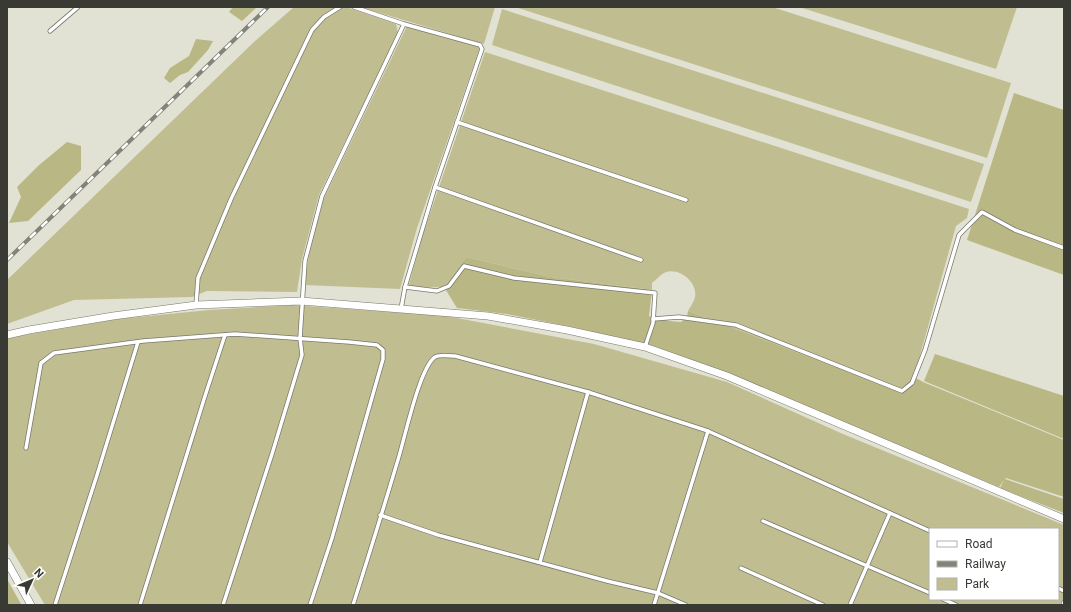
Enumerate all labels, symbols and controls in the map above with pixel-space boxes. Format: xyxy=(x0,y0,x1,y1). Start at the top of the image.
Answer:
legend xyxy=(929,528,1059,600)
text: Road xyxy=(965,537,993,551)
text: Railway xyxy=(965,557,1006,571)
north arrow xyxy=(12,560,52,600)
text: N xyxy=(31,566,46,581)
text: Park xyxy=(965,577,990,591)

